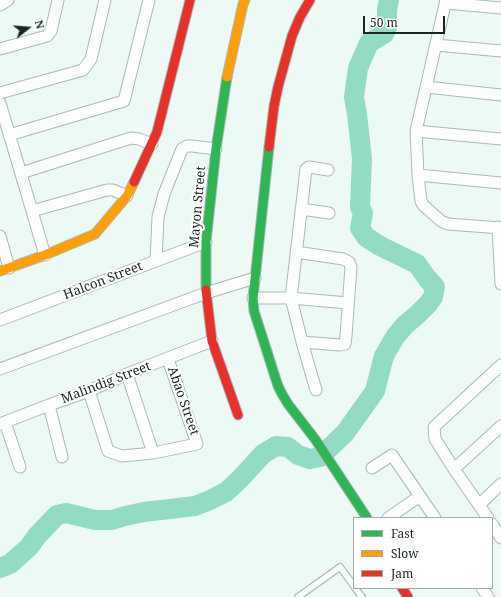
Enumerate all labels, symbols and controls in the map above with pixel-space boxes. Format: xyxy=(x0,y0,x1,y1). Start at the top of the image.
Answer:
north arrow xyxy=(8,8,48,48)
scale bar xyxy=(365,8,447,34)
text: 50 m xyxy=(370,14,398,31)
text: N xyxy=(32,18,48,31)
street label: Mayon Street xyxy=(187,165,209,249)
street label: Halcon Street xyxy=(61,259,145,303)
street label: Malindig Street xyxy=(59,359,153,407)
street label: Abao Street xyxy=(164,365,202,437)
legend xyxy=(353,517,493,589)
text: Fast xyxy=(391,525,414,542)
text: Slow xyxy=(391,545,419,562)
text: Jam xyxy=(391,565,413,582)

